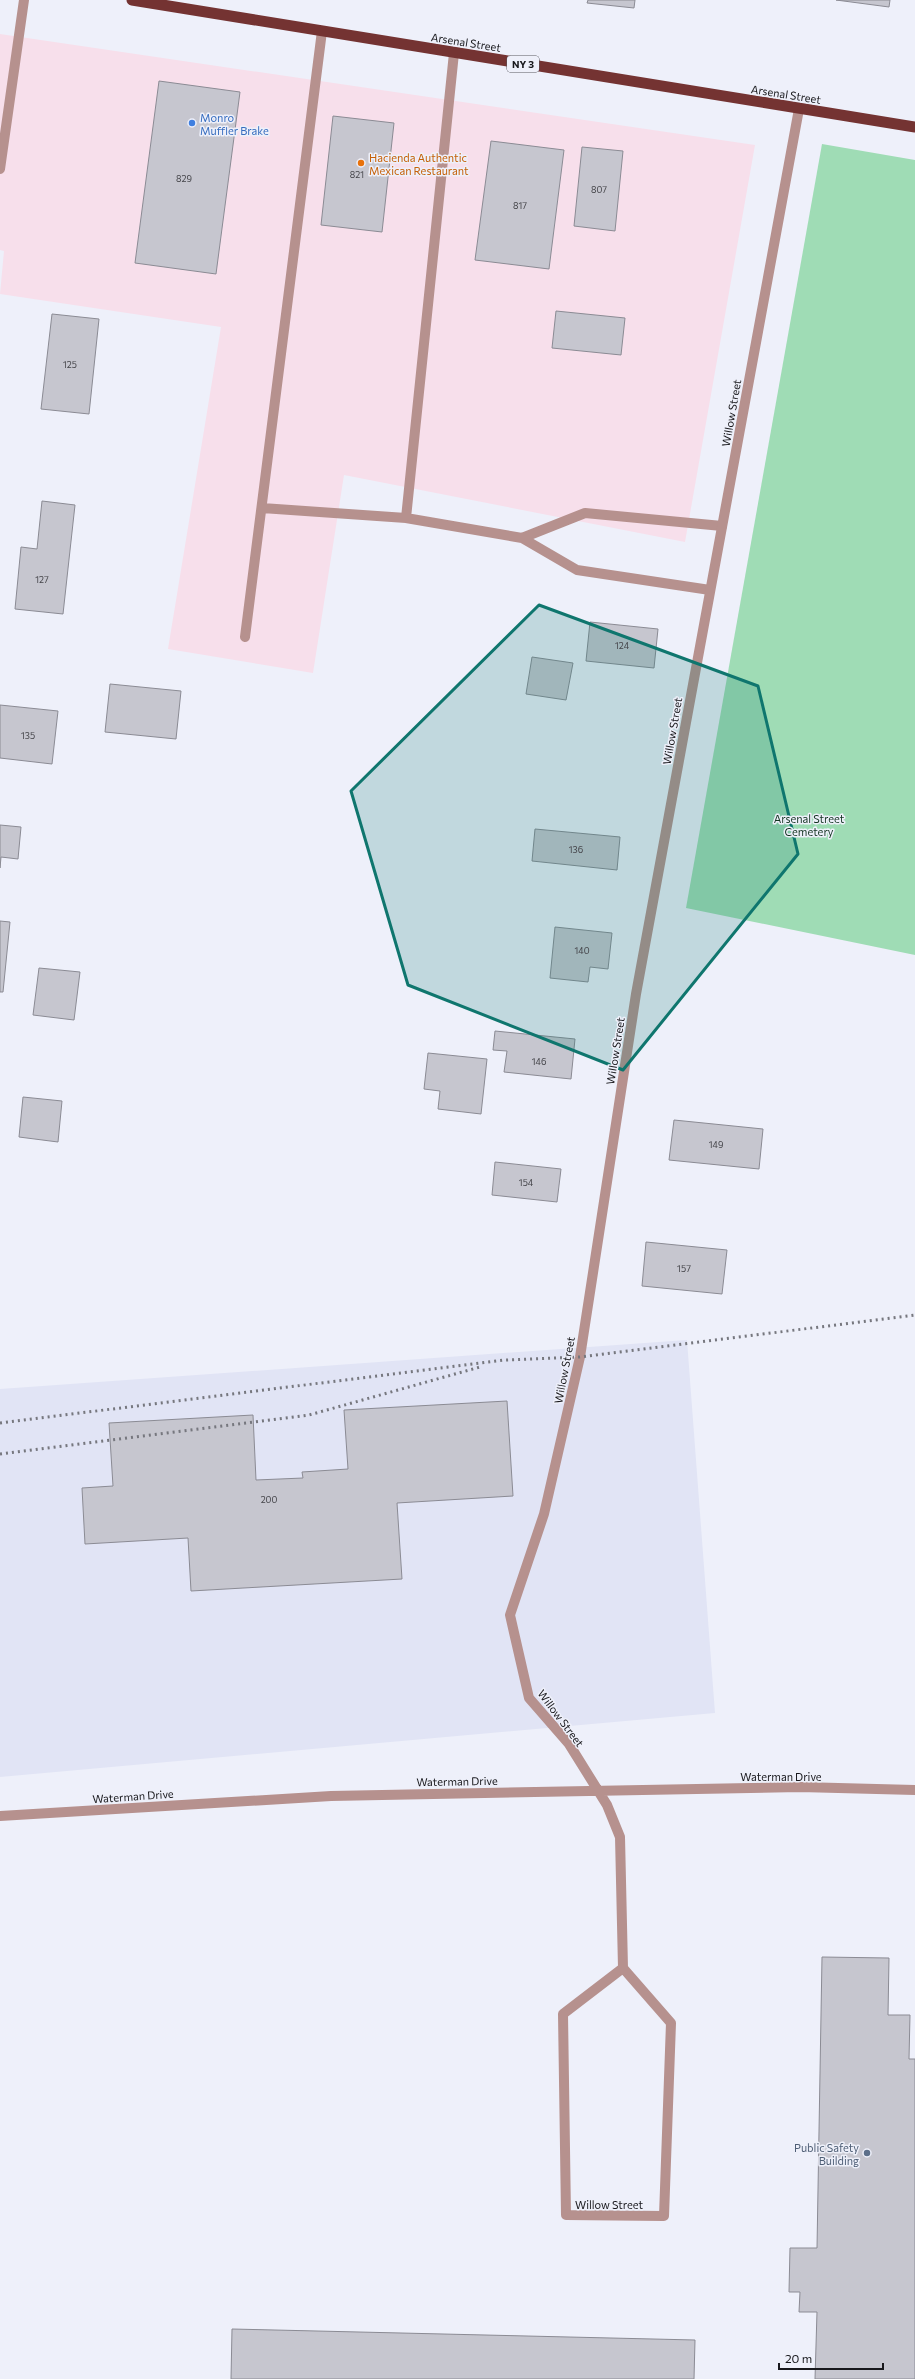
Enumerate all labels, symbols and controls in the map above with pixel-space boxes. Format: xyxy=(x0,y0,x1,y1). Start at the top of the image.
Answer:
street label: Arsenal Street xyxy=(430,30,502,54)
road number: NY 3 xyxy=(507,56,539,72)
street label: Arsenal Street xyxy=(750,82,822,106)
place label: Monro Muffler Brake xyxy=(200,111,269,137)
marker: Monro Muffler Brake xyxy=(187,118,197,128)
place label: Hacienda Authentic Mexican Restaurant xyxy=(369,151,469,177)
marker: Hacienda Authentic Mexican Restaurant xyxy=(356,158,366,168)
house number: 821 xyxy=(350,169,364,180)
house number: 829 xyxy=(176,173,192,184)
house number: 807 xyxy=(591,184,607,195)
house number: 817 xyxy=(513,200,527,211)
house number: 125 xyxy=(63,359,77,370)
street label: Willow Street xyxy=(719,378,743,448)
house number: 127 xyxy=(35,574,49,585)
house number: 124 xyxy=(615,640,630,651)
street label: Willow Street xyxy=(660,696,684,766)
house number: 135 xyxy=(21,730,35,741)
park label: Arsenal Street Cemetery xyxy=(774,812,845,838)
house number: 136 xyxy=(569,844,583,855)
house number: 140 xyxy=(574,945,590,956)
street label: Willow Street xyxy=(603,1016,627,1086)
house number: 146 xyxy=(532,1056,546,1067)
house number: 149 xyxy=(709,1139,723,1150)
house number: 154 xyxy=(519,1177,534,1188)
house number: 157 xyxy=(677,1263,691,1274)
street label: Willow Street xyxy=(551,1335,577,1405)
house number: 200 xyxy=(261,1494,277,1505)
street label: Willow Street xyxy=(535,1687,587,1749)
street label: Waterman Drive xyxy=(740,1770,822,1783)
street label: Waterman Drive xyxy=(416,1774,498,1788)
street label: Waterman Drive xyxy=(92,1787,174,1805)
place label: Public Safety Building xyxy=(794,2141,859,2167)
marker: Public Safety Building xyxy=(862,2148,872,2158)
street label: Willow Street xyxy=(575,2198,643,2211)
scale bar xyxy=(779,2345,883,2371)
text: 20 m xyxy=(785,2351,812,2365)

